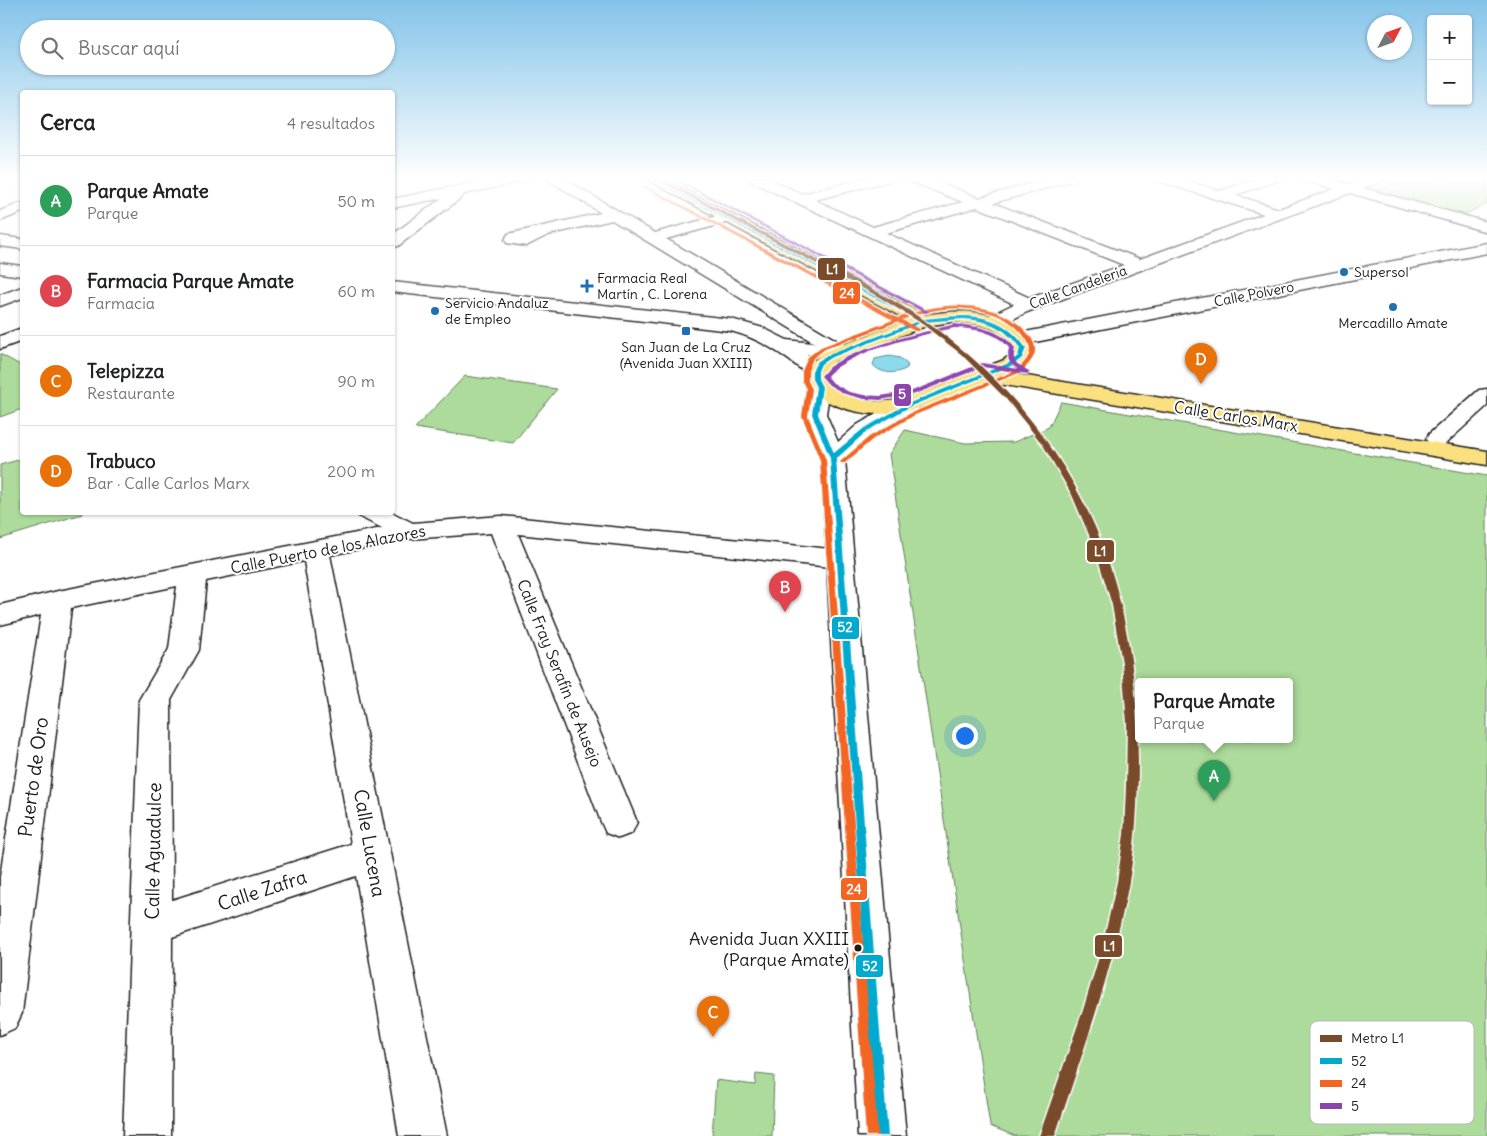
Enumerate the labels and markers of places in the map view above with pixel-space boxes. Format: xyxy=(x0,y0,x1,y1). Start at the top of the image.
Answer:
place label: Supersol xyxy=(1354,263,1409,281)
marker: Supersol xyxy=(1338,266,1350,278)
place label: Farmacia Real Martín , C. Lorena xyxy=(597,269,707,303)
marker: Farmacia Real Martín , C. Lorena xyxy=(581,280,593,292)
place label: Servicio Andaluz de Empleo xyxy=(445,294,549,328)
marker: Mercadillo Amate xyxy=(1387,301,1399,313)
marker: Servicio Andaluz de Empleo xyxy=(429,305,441,317)
place label: Mercadillo Amate xyxy=(1338,314,1448,332)
marker: San Juan de La Cruz (Avenida Juan XXIII) xyxy=(680,325,692,337)
place label: San Juan de La Cruz (Avenida Juan XXIII) xyxy=(620,338,752,372)
pin: D xyxy=(1185,343,1217,384)
pin: B xyxy=(769,571,801,612)
pin: A xyxy=(1198,760,1230,801)
place label: Avenida Juan XXIII (Parque Amate) xyxy=(689,927,849,971)
marker: Avenida Juan XXIII (Parque Amate) xyxy=(853,943,863,953)
pin: C xyxy=(697,996,729,1037)

